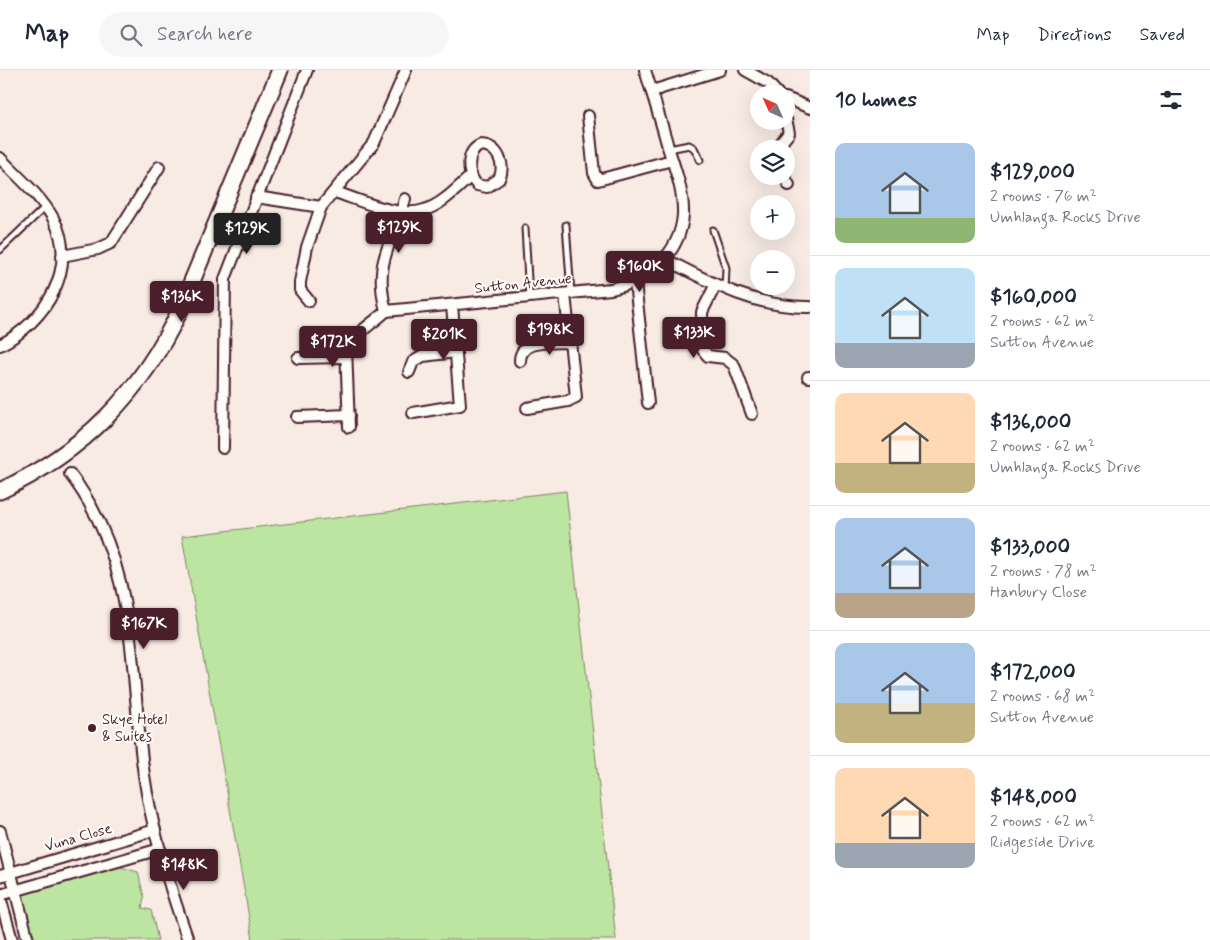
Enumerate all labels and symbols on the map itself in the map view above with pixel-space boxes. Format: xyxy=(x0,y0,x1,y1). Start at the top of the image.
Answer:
north arrow xyxy=(750,85,795,130)
pin: $129K xyxy=(212,212,282,255)
pin: $129K xyxy=(364,212,434,254)
pin: $160K xyxy=(605,250,675,293)
street label: Sutton Avenue xyxy=(474,269,573,299)
pin: $136K xyxy=(147,280,217,323)
pin: $198K xyxy=(515,314,585,356)
pin: $133K xyxy=(659,316,729,359)
pin: $201K xyxy=(409,318,479,361)
pin: $172K xyxy=(298,326,368,368)
pin: $167K xyxy=(109,608,179,650)
place label: Skye Hotel & Suites xyxy=(102,710,167,747)
marker: Skye Hotel & Suites xyxy=(86,722,98,734)
street label: Vuna Close xyxy=(42,819,114,857)
pin: $148K xyxy=(149,848,219,891)

